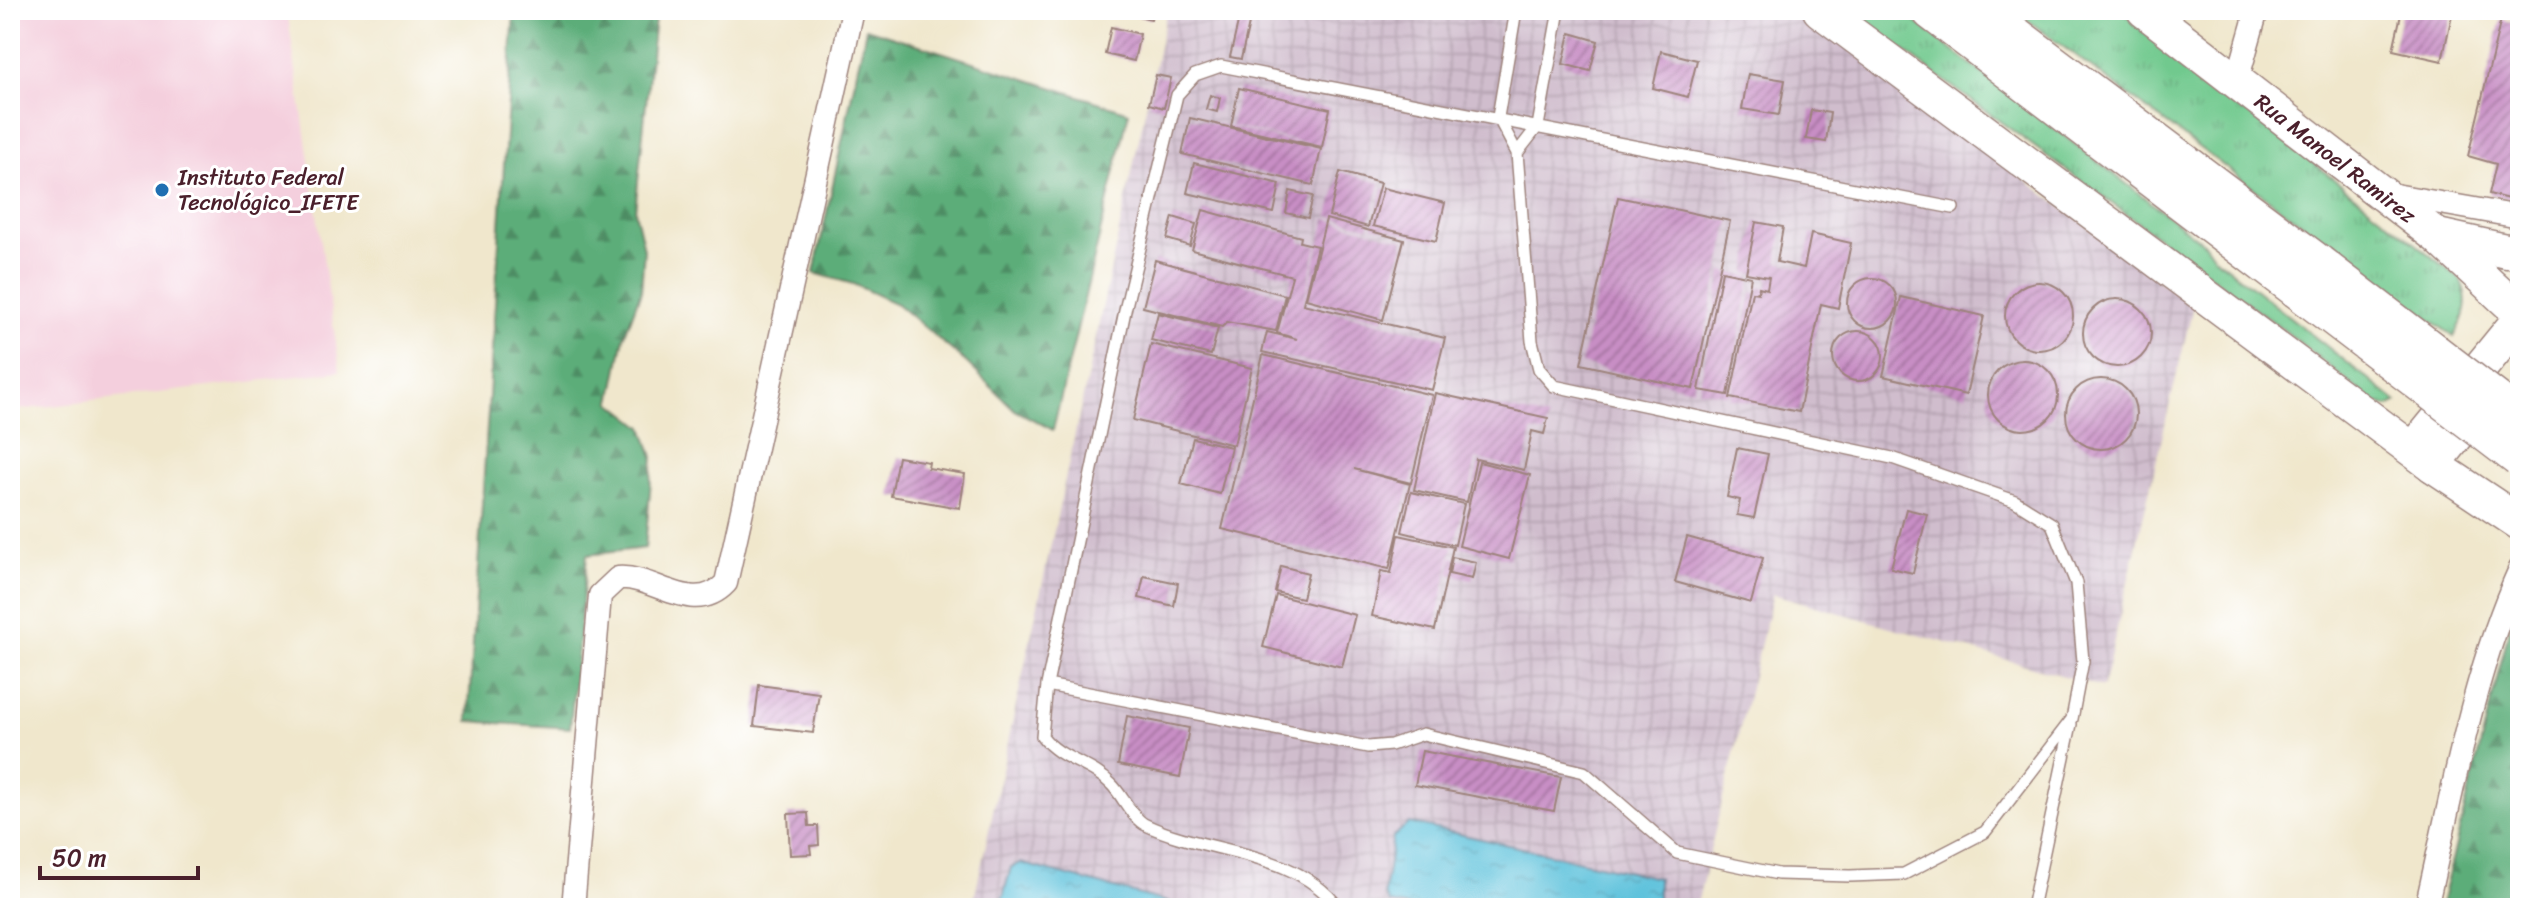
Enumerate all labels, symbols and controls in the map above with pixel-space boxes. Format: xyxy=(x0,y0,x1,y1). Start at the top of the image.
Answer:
street label: Rua Manoel Ramirez xyxy=(2246,82,2426,234)
place label: Instituto Federal Tecnológico_IFETE xyxy=(177,158,360,222)
marker: Instituto Federal Tecnológico_IFETE xyxy=(153,181,171,199)
scale bar xyxy=(40,830,198,880)
text: 50 m xyxy=(52,837,107,879)

